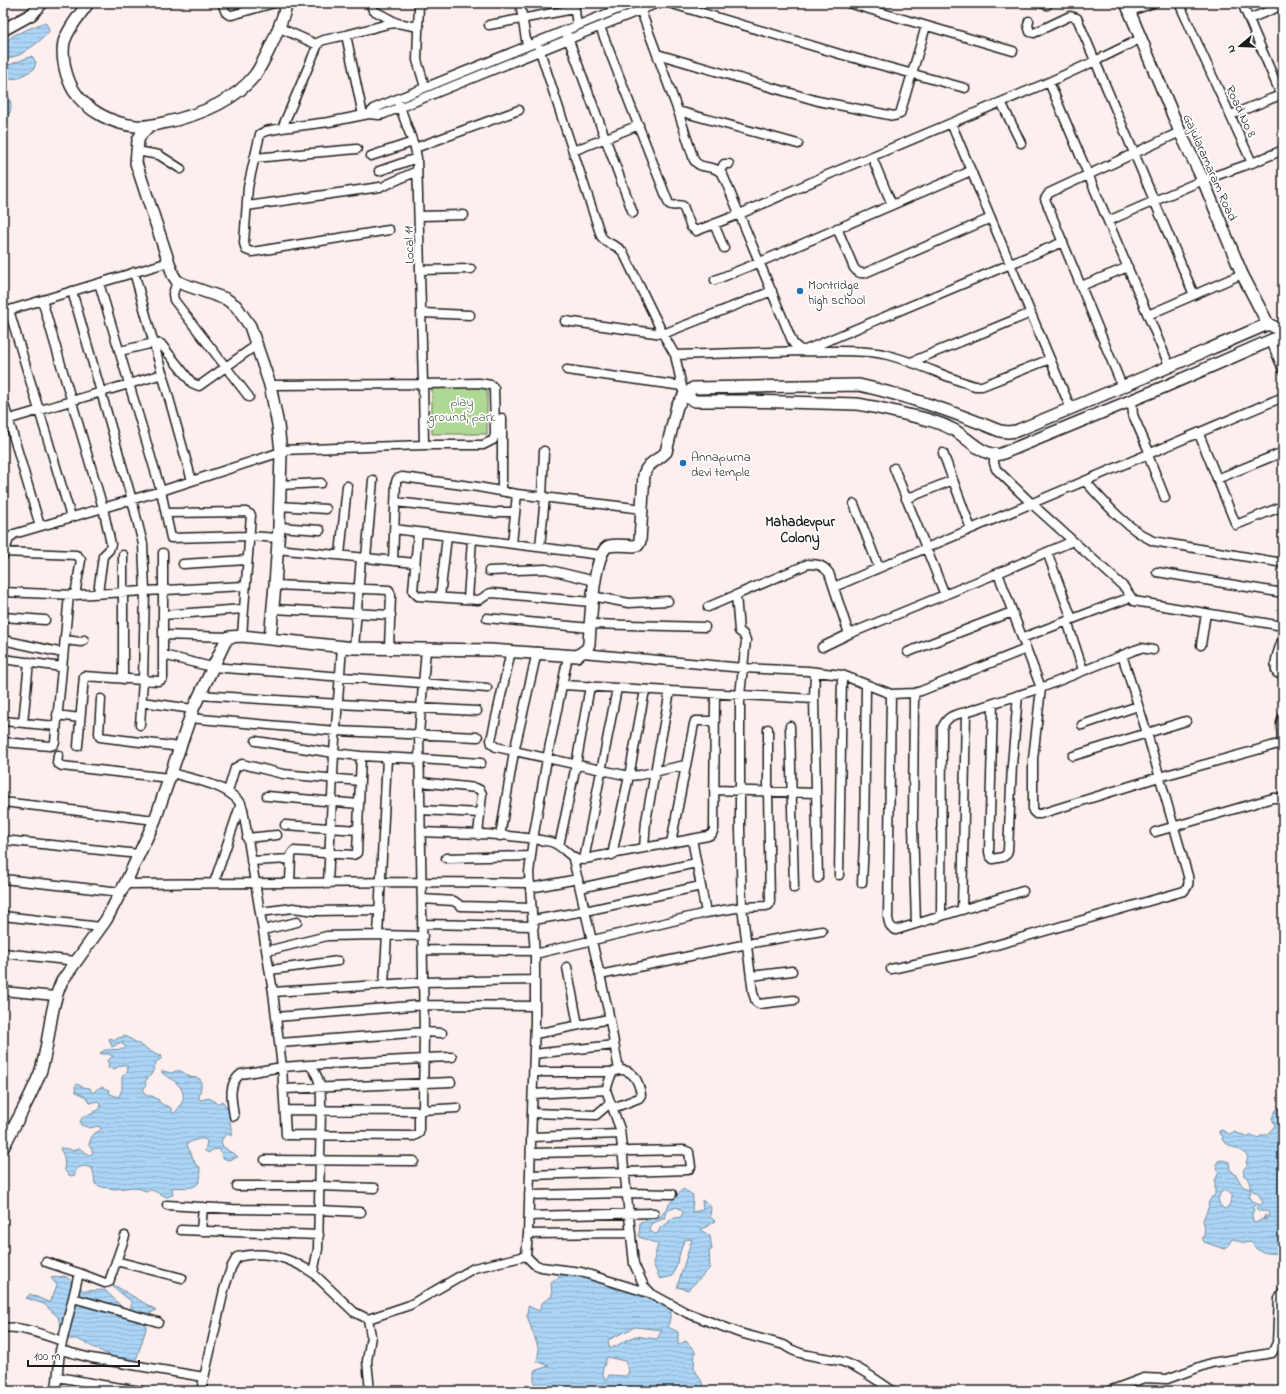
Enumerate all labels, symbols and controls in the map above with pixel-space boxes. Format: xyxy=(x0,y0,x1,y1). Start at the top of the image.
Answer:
north arrow xyxy=(1220,26,1260,66)
text: N xyxy=(1223,43,1240,55)
street label: Road No 8 xyxy=(1220,83,1261,141)
street label: Gajularamaram Road xyxy=(1178,111,1242,225)
street label: Local 11 xyxy=(399,226,420,264)
place label: Montridge high school xyxy=(808,276,865,311)
marker: Montridge high school xyxy=(795,286,805,296)
park label: play ground, park xyxy=(427,393,496,428)
place label: Annapurna devi temple xyxy=(691,448,751,482)
marker: Annapurna devi temple xyxy=(678,458,688,468)
district label: Mahadevpur Colony xyxy=(765,512,836,551)
scale bar xyxy=(28,1342,139,1368)
text: 100 m xyxy=(34,1348,61,1366)

